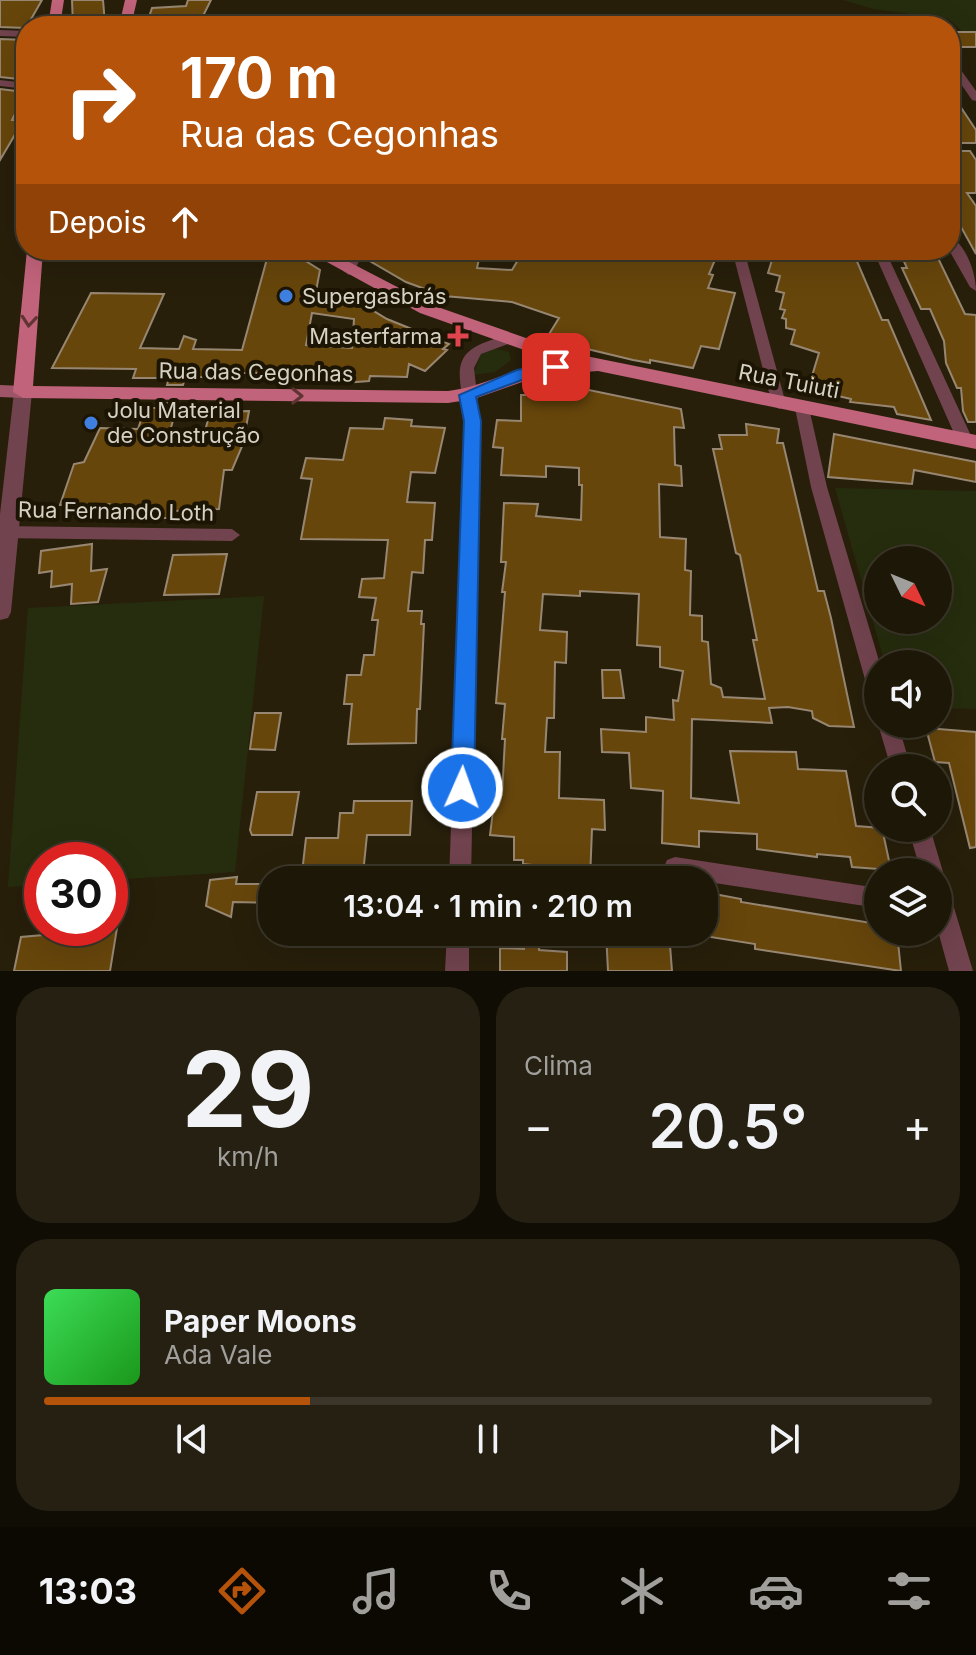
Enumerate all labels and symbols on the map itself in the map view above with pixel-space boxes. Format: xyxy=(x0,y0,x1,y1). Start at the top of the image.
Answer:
place label: Supergasbrás xyxy=(302,283,447,309)
marker: Supergasbrás xyxy=(277,287,295,305)
one-way arrow xyxy=(21,315,38,328)
place label: Masterfarma xyxy=(309,323,442,349)
marker: Masterfarma xyxy=(449,327,467,345)
pin xyxy=(522,333,590,401)
street label: Rua das Cegonhas xyxy=(158,357,354,387)
street label: Rua Tuiuti xyxy=(736,358,842,404)
one-way arrow xyxy=(291,387,304,405)
place label: Jolu Material de Construção xyxy=(107,397,260,448)
marker: Jolu Material de Construção xyxy=(82,414,100,432)
street label: Rua Fernando Loth xyxy=(18,496,214,526)
north arrow xyxy=(864,546,952,634)
position arrow xyxy=(420,746,504,830)
speed limit sign: 30 xyxy=(24,842,128,946)

